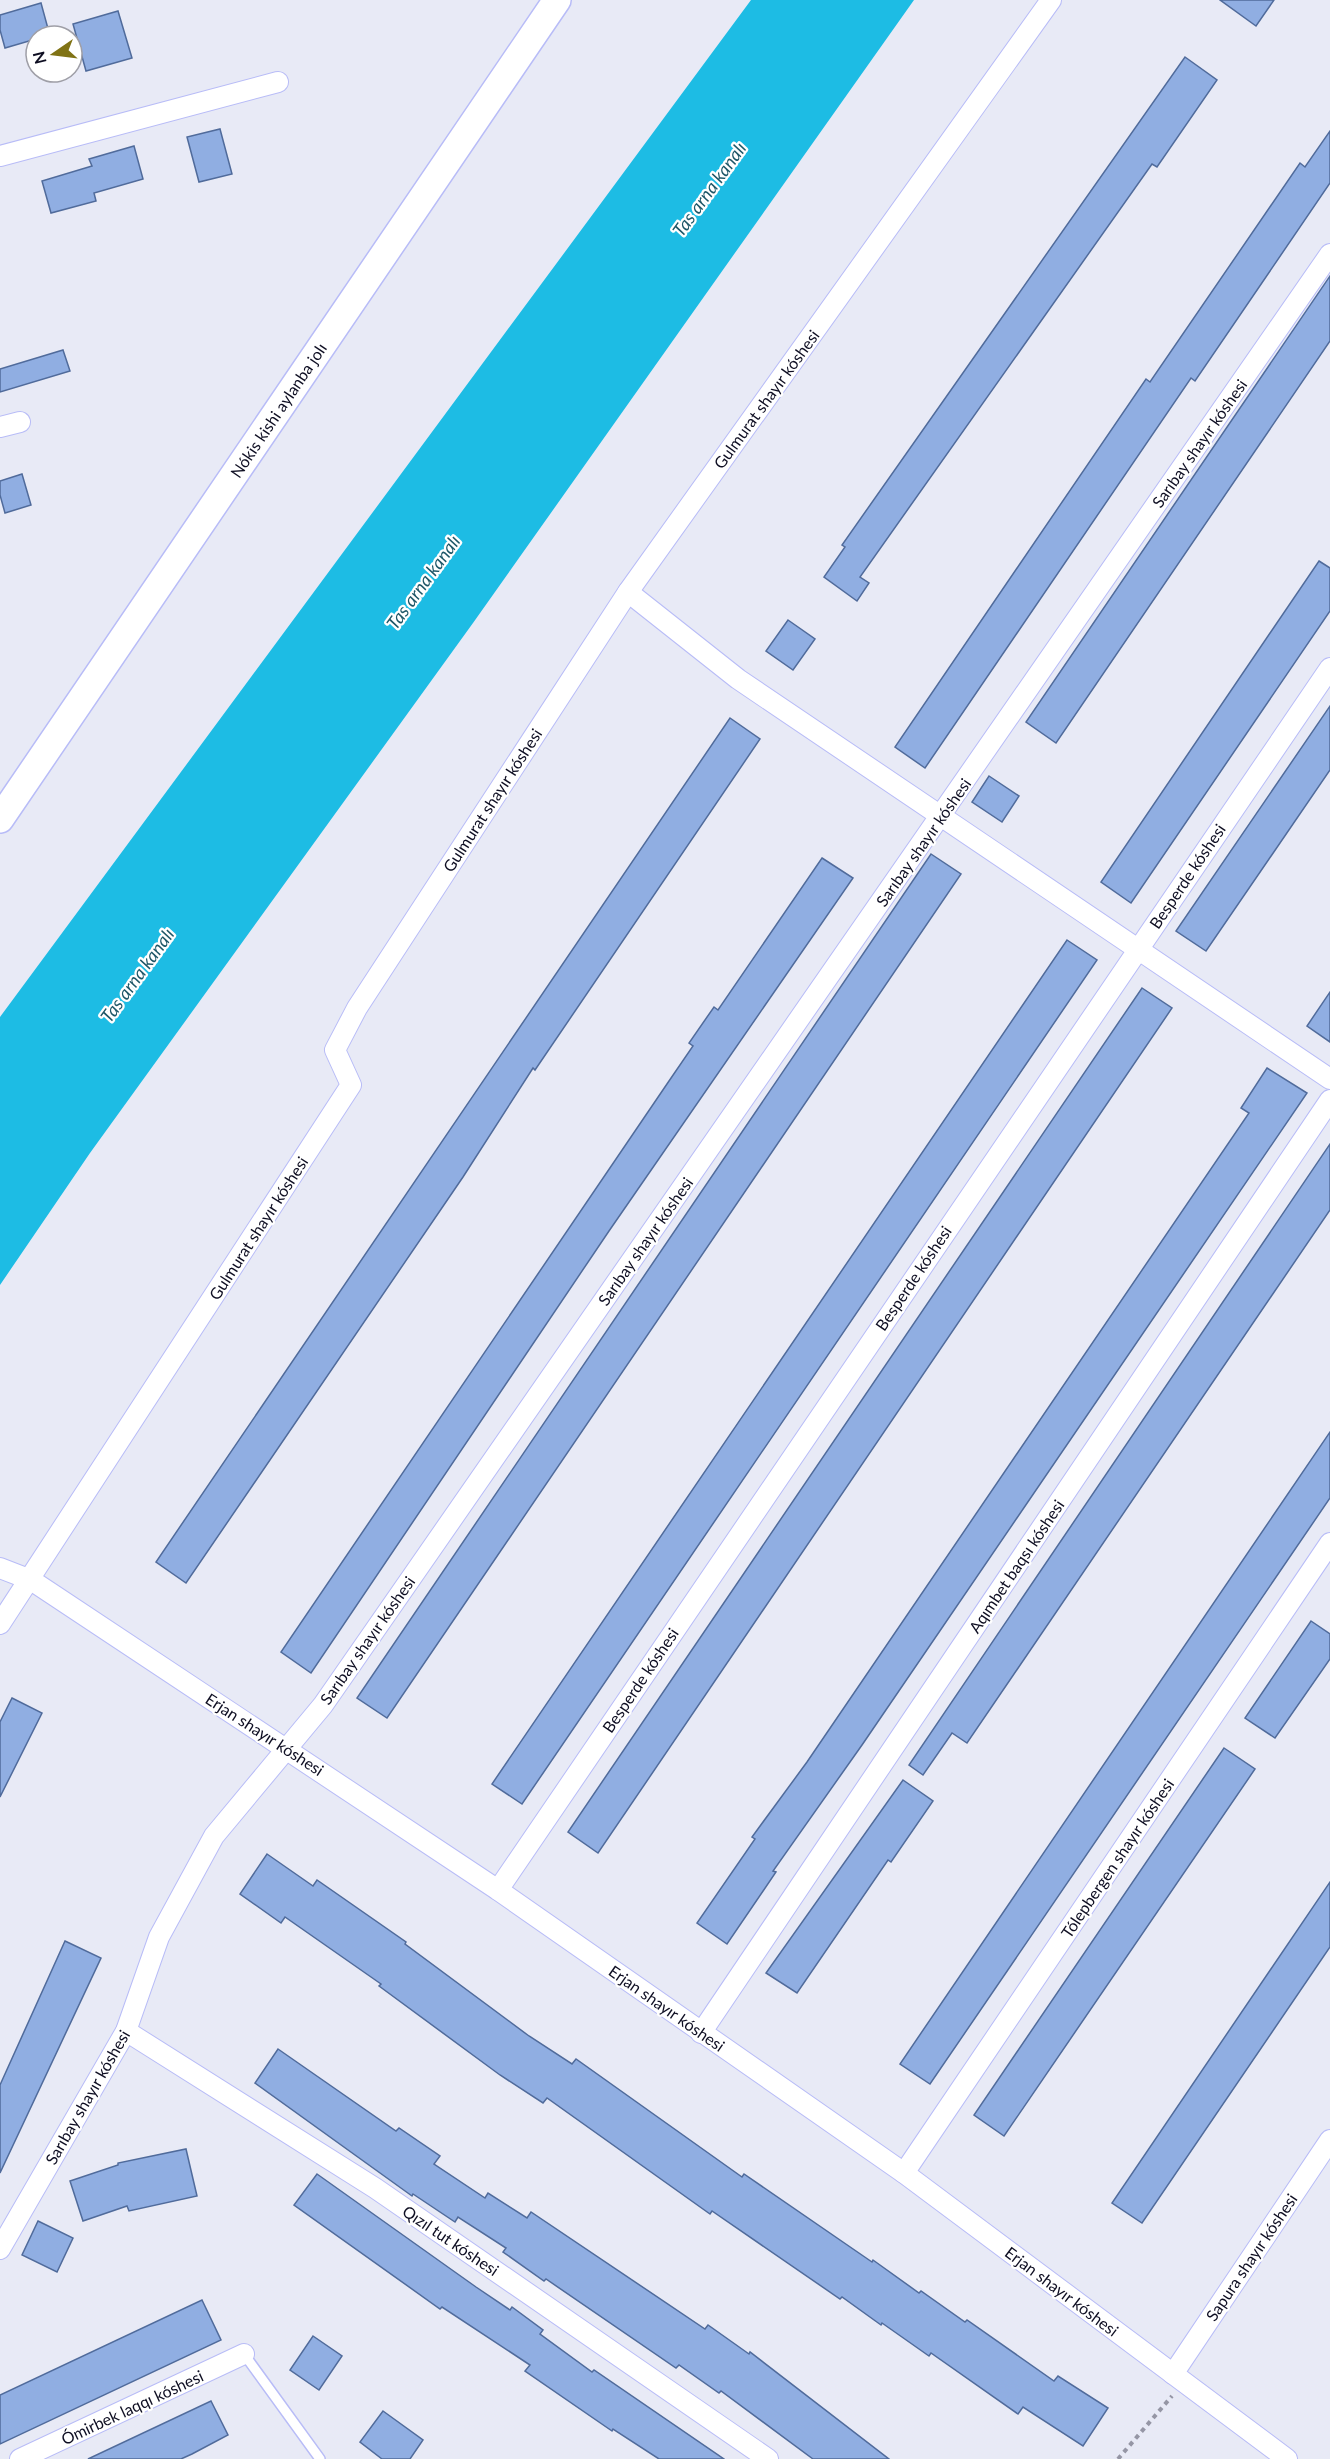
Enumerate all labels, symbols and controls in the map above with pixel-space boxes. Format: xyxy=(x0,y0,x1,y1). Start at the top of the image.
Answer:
north arrow xyxy=(24,24,84,84)
text: N xyxy=(28,49,50,66)
water label: Tas arna kanalı xyxy=(667,138,751,240)
street label: Gulmurat shayır kóshesi xyxy=(709,326,823,472)
street label: Nókis kishi aylanba jolı xyxy=(226,339,330,481)
street label: Sarıbay shayır kóshesi xyxy=(1148,375,1250,511)
water label: Tas arna kanalı xyxy=(381,531,465,633)
street label: Gulmurat shayır kóshesi xyxy=(439,725,545,875)
street label: Sarıbay shayır kóshesi xyxy=(872,774,974,910)
street label: Besperde kóshesi xyxy=(1145,820,1229,932)
water label: Tas arna kanalı xyxy=(95,924,179,1026)
street label: Gulmurat shayır kóshesi xyxy=(205,1153,311,1303)
street label: Sarıbay shayır kóshesi xyxy=(594,1173,696,1309)
street label: Besperde kóshesi xyxy=(871,1222,955,1334)
street label: Aqımbet baqsı kóshesi xyxy=(964,1496,1068,1636)
street label: Sarıbay shayır kóshesi xyxy=(316,1572,418,1708)
street label: Besperde kóshesi xyxy=(598,1624,682,1736)
street label: Erjan shayır kóshesi xyxy=(202,1689,328,1779)
street label: Tólepbergen shayır kóshesi xyxy=(1057,1775,1177,1941)
street label: Erjan shayır kóshesi xyxy=(606,1961,728,2055)
street label: Sarıbay shayır kóshesi xyxy=(41,2026,133,2168)
street label: Sapura shayır kóshesi xyxy=(1201,2190,1301,2324)
street label: Qızıl tut kóshesi xyxy=(399,2201,503,2279)
street label: Erjan shayır kóshesi xyxy=(1002,2242,1122,2340)
street label: Ómirbek laqqı kóshesi xyxy=(58,2366,206,2448)

